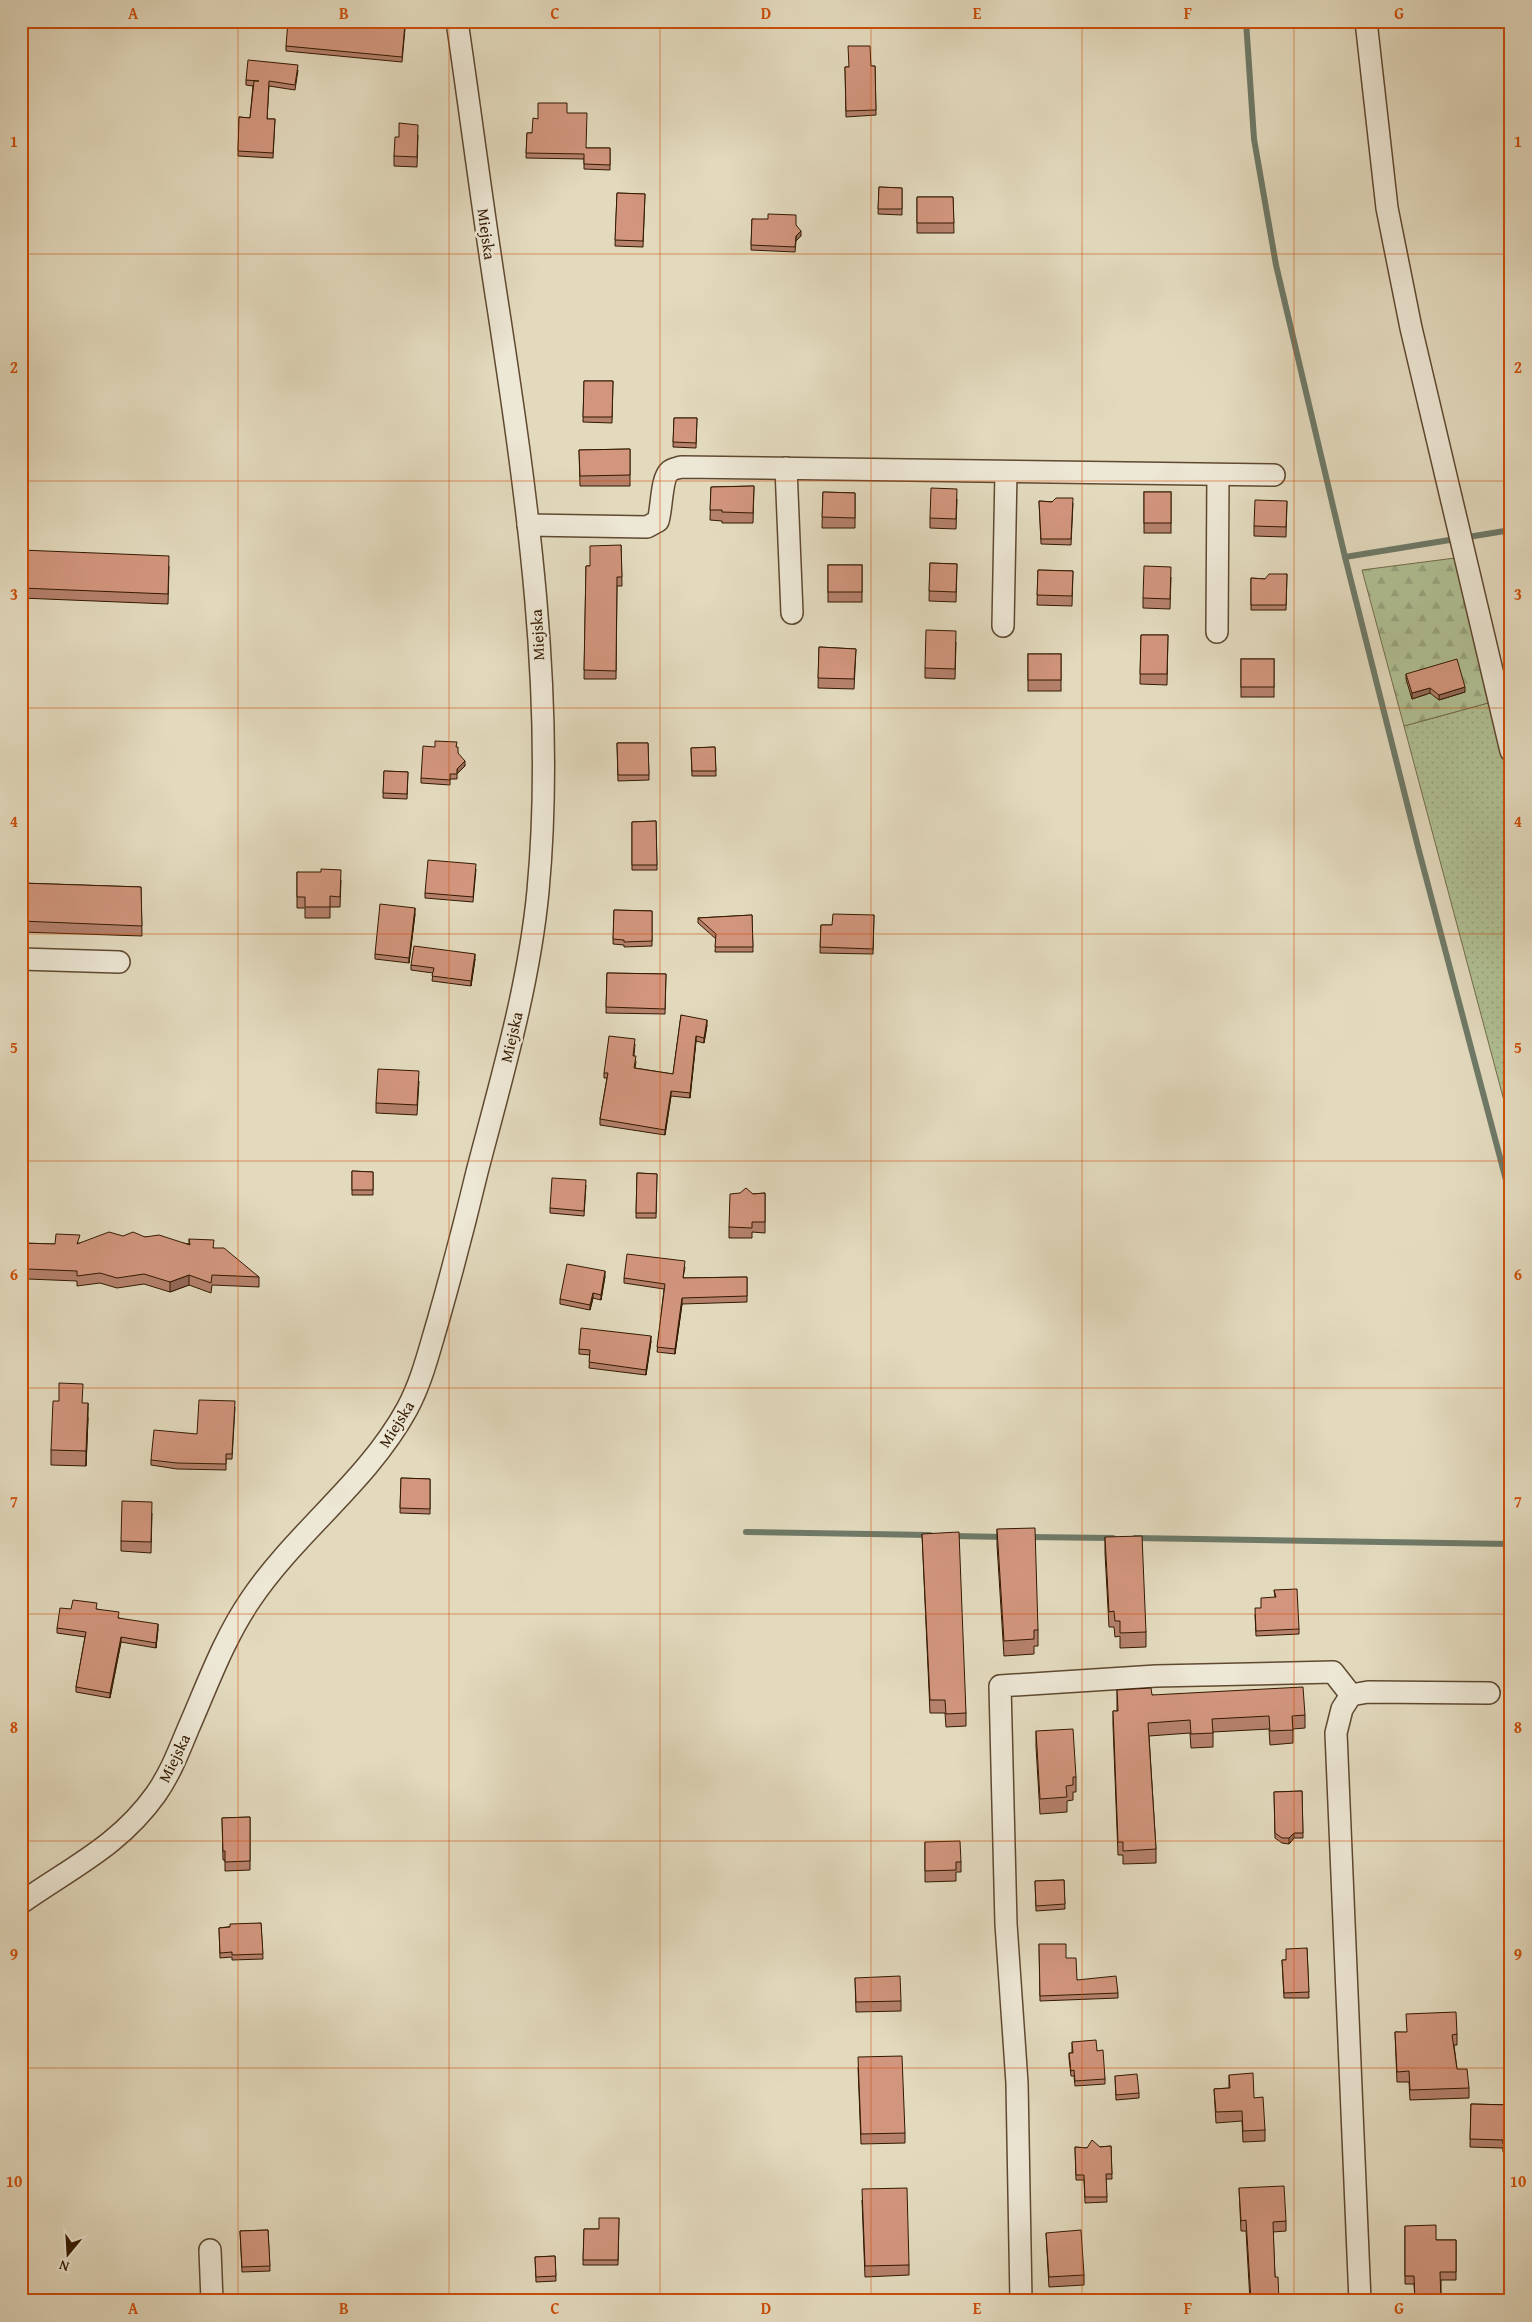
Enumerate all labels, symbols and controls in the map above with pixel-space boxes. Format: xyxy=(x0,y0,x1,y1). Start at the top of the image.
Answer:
text: A xyxy=(128,1,139,25)
text: B xyxy=(339,1,349,25)
text: C xyxy=(550,1,560,25)
text: D xyxy=(761,1,771,25)
text: E xyxy=(973,1,982,25)
text: F xyxy=(1184,1,1192,25)
text: G xyxy=(1394,1,1404,25)
text: 1 xyxy=(10,129,18,153)
text: 1 xyxy=(1514,129,1522,153)
street label: Miejska xyxy=(472,207,503,262)
text: 2 xyxy=(10,355,18,379)
text: 2 xyxy=(1514,355,1522,379)
text: 3 xyxy=(10,582,18,606)
text: 3 xyxy=(1514,582,1522,606)
street label: Miejska xyxy=(524,608,550,661)
text: 4 xyxy=(10,809,18,833)
text: 4 xyxy=(1514,809,1522,833)
street label: Miejska xyxy=(494,1009,529,1065)
text: 5 xyxy=(10,1035,18,1059)
text: 5 xyxy=(1514,1035,1522,1059)
text: 6 xyxy=(10,1262,18,1286)
text: 6 xyxy=(1514,1262,1522,1286)
street label: Miejska xyxy=(372,1395,420,1452)
text: 7 xyxy=(10,1489,18,1513)
text: 7 xyxy=(1514,1489,1522,1513)
text: 8 xyxy=(10,1715,18,1739)
text: 8 xyxy=(1514,1715,1522,1739)
street label: Miejska xyxy=(152,1729,196,1786)
text: 9 xyxy=(10,1942,18,1966)
text: 9 xyxy=(1514,1942,1522,1966)
text: 10 xyxy=(6,2169,22,2193)
text: 10 xyxy=(1510,2169,1526,2193)
north arrow xyxy=(42,2230,92,2280)
text: N xyxy=(56,2255,72,2277)
text: A xyxy=(128,2296,139,2320)
text: B xyxy=(339,2296,349,2320)
text: C xyxy=(550,2296,560,2320)
text: D xyxy=(761,2296,771,2320)
text: E xyxy=(973,2296,982,2320)
text: F xyxy=(1184,2296,1192,2320)
text: G xyxy=(1394,2296,1404,2320)

